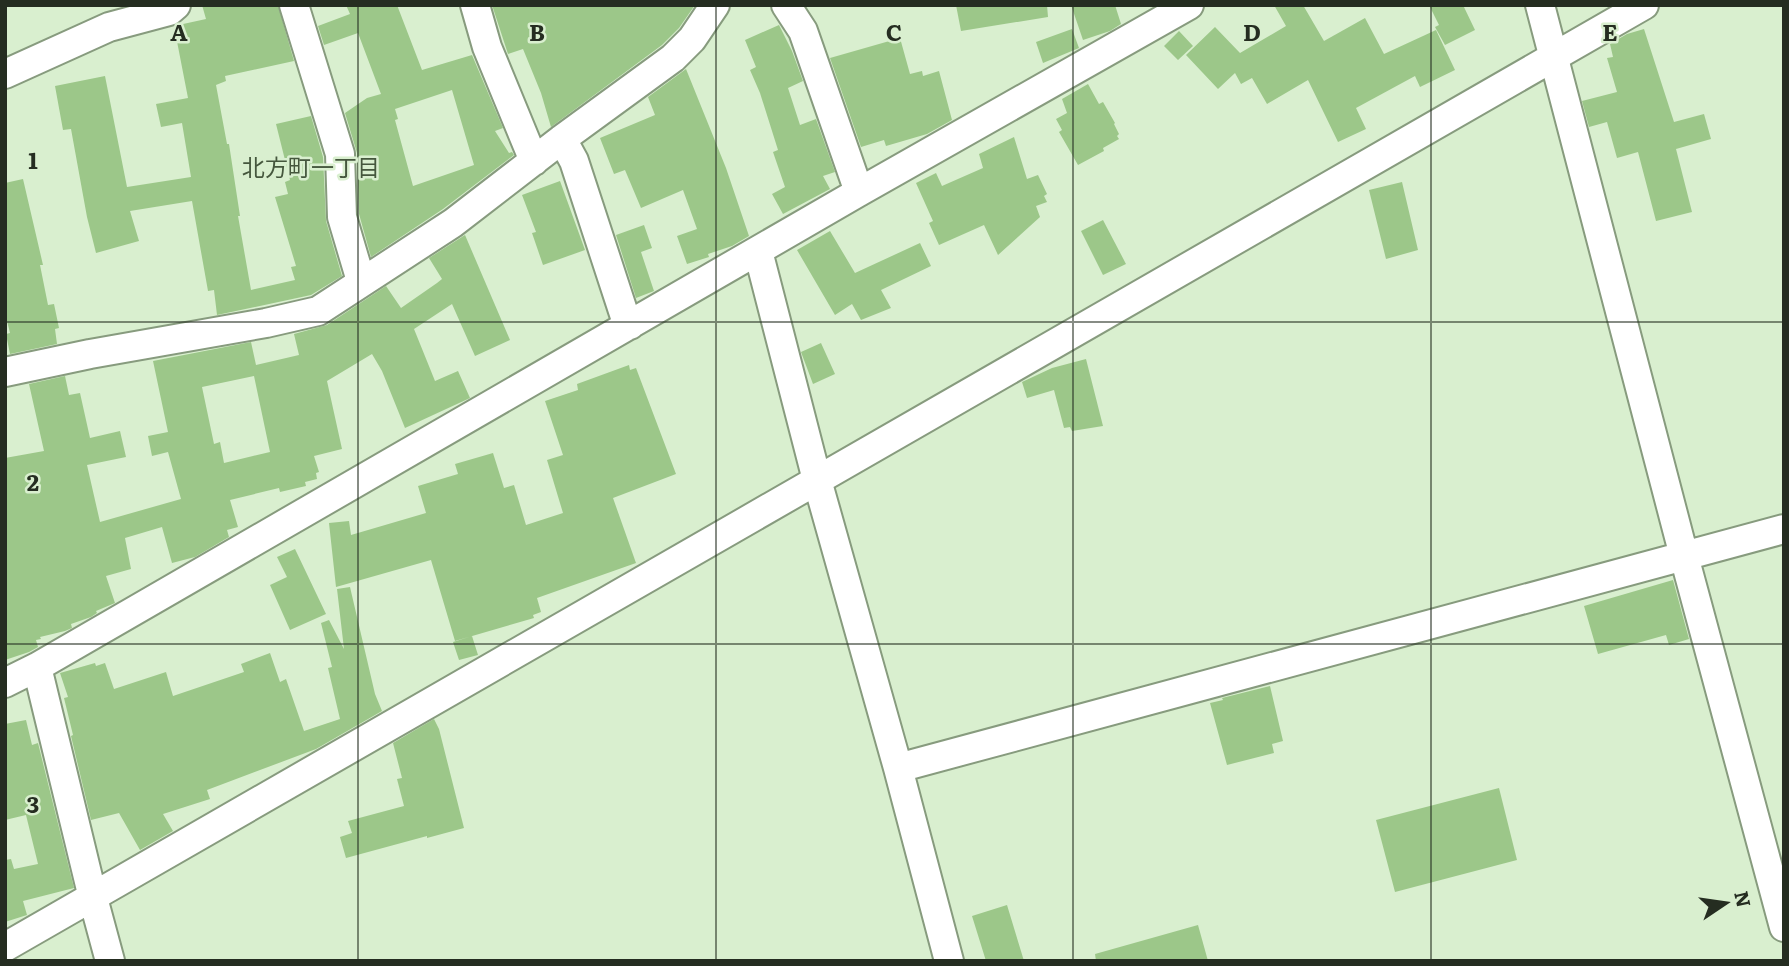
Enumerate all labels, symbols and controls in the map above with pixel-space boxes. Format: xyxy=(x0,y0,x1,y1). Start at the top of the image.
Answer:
text: A xyxy=(170,14,188,48)
text: B xyxy=(529,14,545,48)
text: C xyxy=(886,14,902,48)
text: D xyxy=(1243,14,1261,48)
text: E xyxy=(1602,14,1618,48)
text: 1 xyxy=(28,142,38,176)
district label: 北方町一丁目 xyxy=(242,149,380,183)
text: 2 xyxy=(27,464,39,498)
text: 3 xyxy=(27,786,39,820)
north arrow xyxy=(1691,868,1761,938)
text: N xyxy=(1728,888,1759,910)

